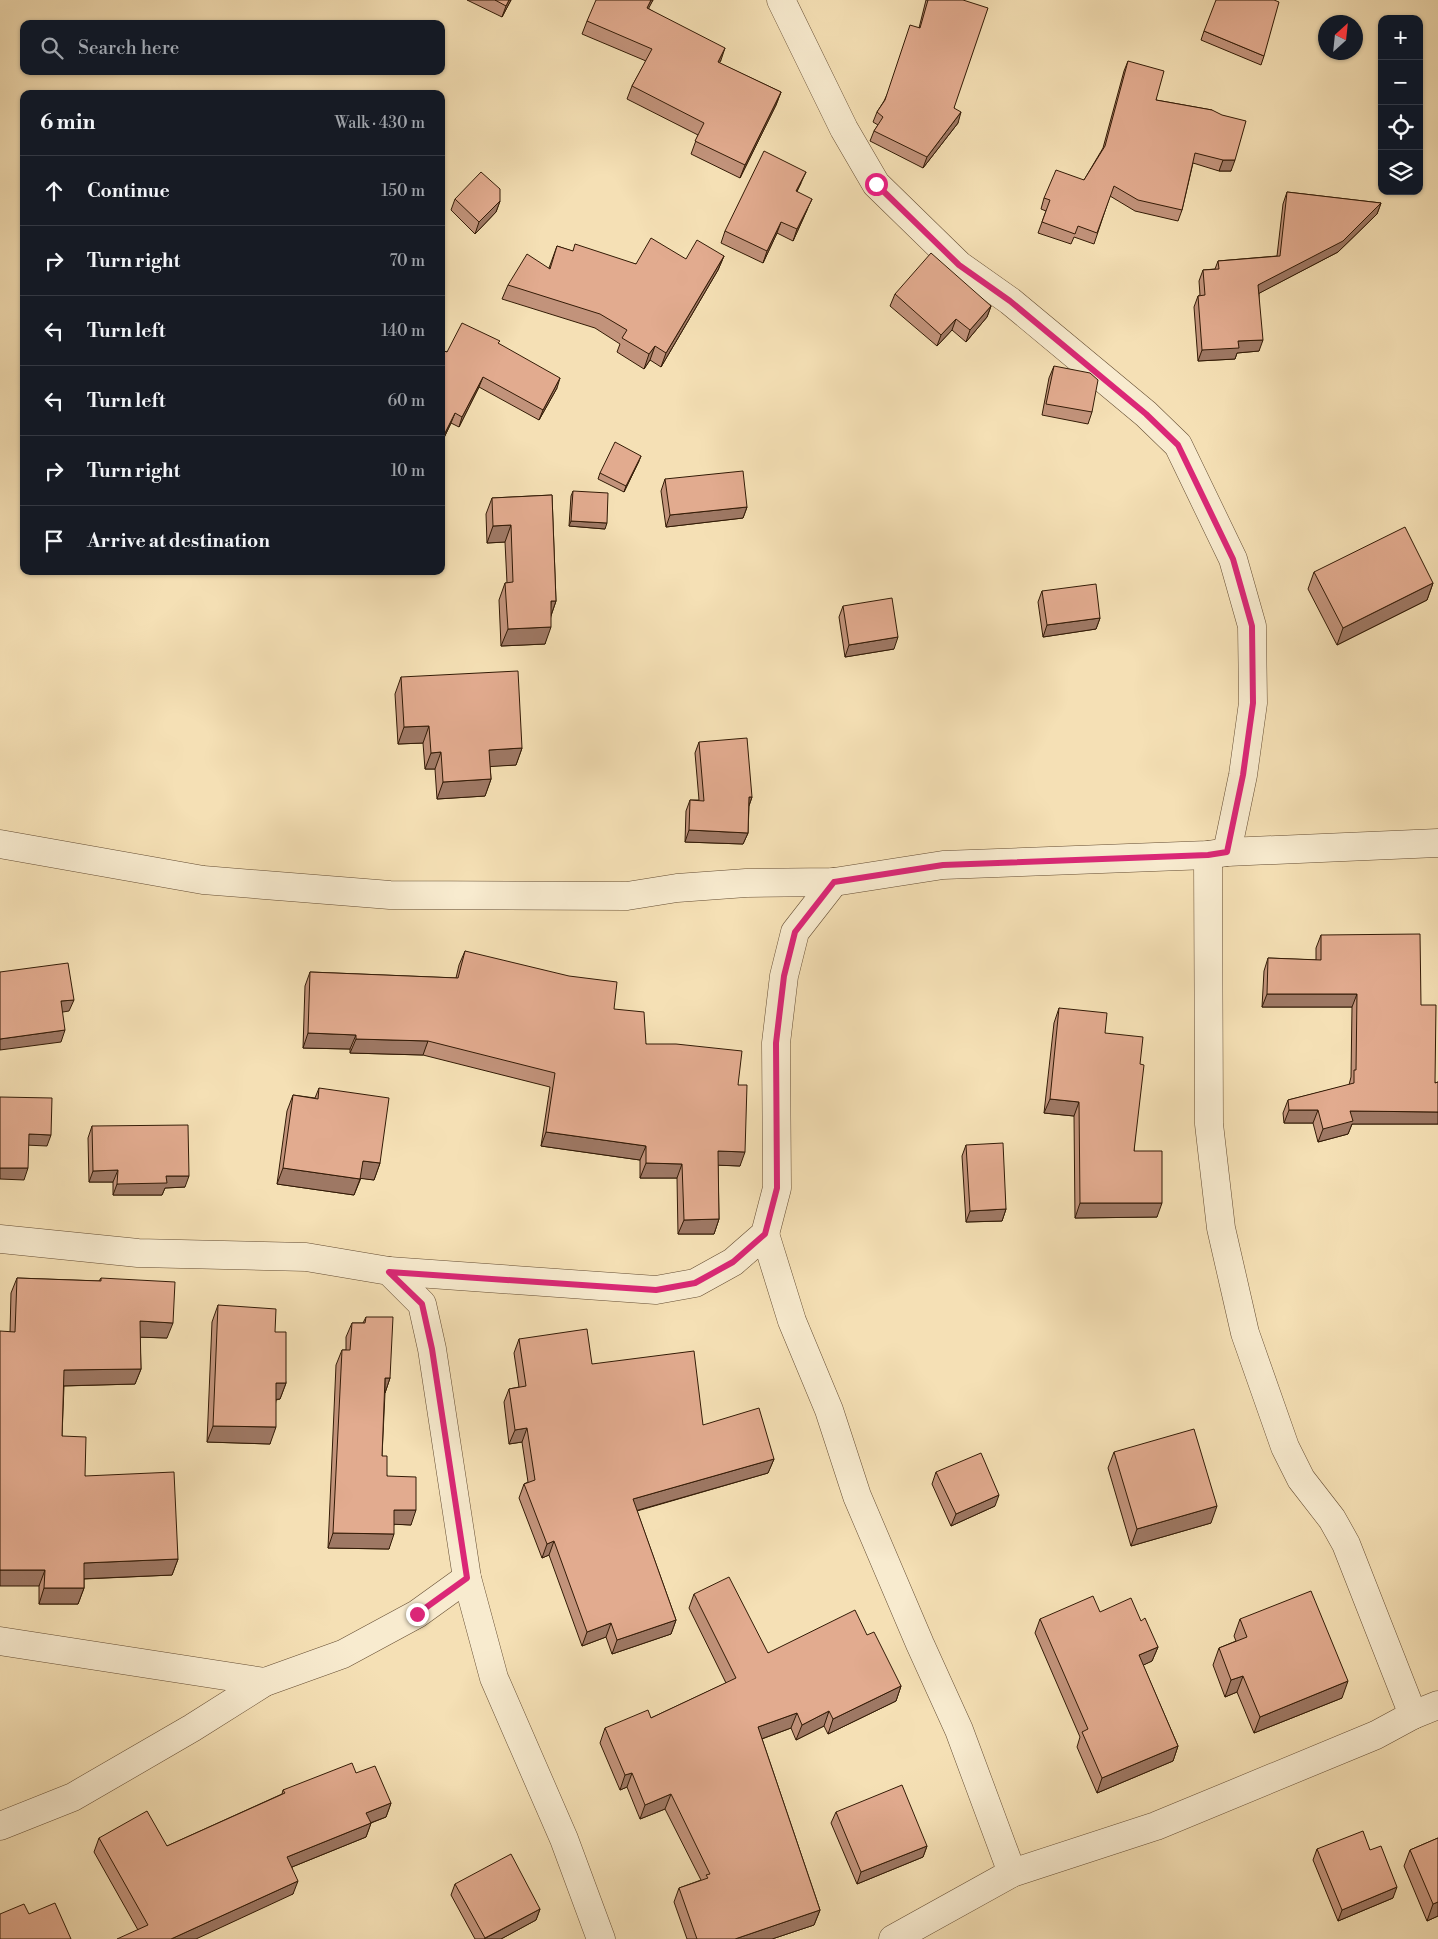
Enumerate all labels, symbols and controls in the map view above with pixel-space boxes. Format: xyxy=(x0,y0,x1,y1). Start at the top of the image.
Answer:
north arrow xyxy=(1318,15,1363,60)
map controls xyxy=(1378,15,1423,195)
button: + xyxy=(1378,15,1423,60)
search box xyxy=(20,20,445,75)
icon: search xyxy=(38,34,66,62)
text: Search here xyxy=(78,36,179,60)
button: − xyxy=(1378,60,1423,105)
button: locate xyxy=(1378,105,1423,150)
text: 6 min xyxy=(40,110,95,136)
text: Walk · 430 m xyxy=(335,113,425,133)
button: layers xyxy=(1378,150,1423,195)
route start xyxy=(865,173,888,196)
icon: ahead xyxy=(40,177,68,205)
text: Continue xyxy=(87,179,170,203)
text: 150 m xyxy=(381,181,425,201)
icon: right xyxy=(40,247,68,275)
text: Turn right xyxy=(87,249,180,273)
text: 70 m xyxy=(389,251,425,271)
icon: left xyxy=(40,317,68,345)
text: Turn left xyxy=(87,319,166,343)
text: 140 m xyxy=(381,321,425,341)
icon: left xyxy=(40,387,68,415)
text: Turn left xyxy=(87,389,166,413)
text: 60 m xyxy=(387,391,425,411)
icon: right xyxy=(40,457,68,485)
text: Turn right xyxy=(87,459,180,483)
text: 10 m xyxy=(391,461,425,481)
icon: arrive xyxy=(40,527,68,555)
text: Arrive at destination xyxy=(87,529,270,553)
route end xyxy=(406,1603,429,1626)

